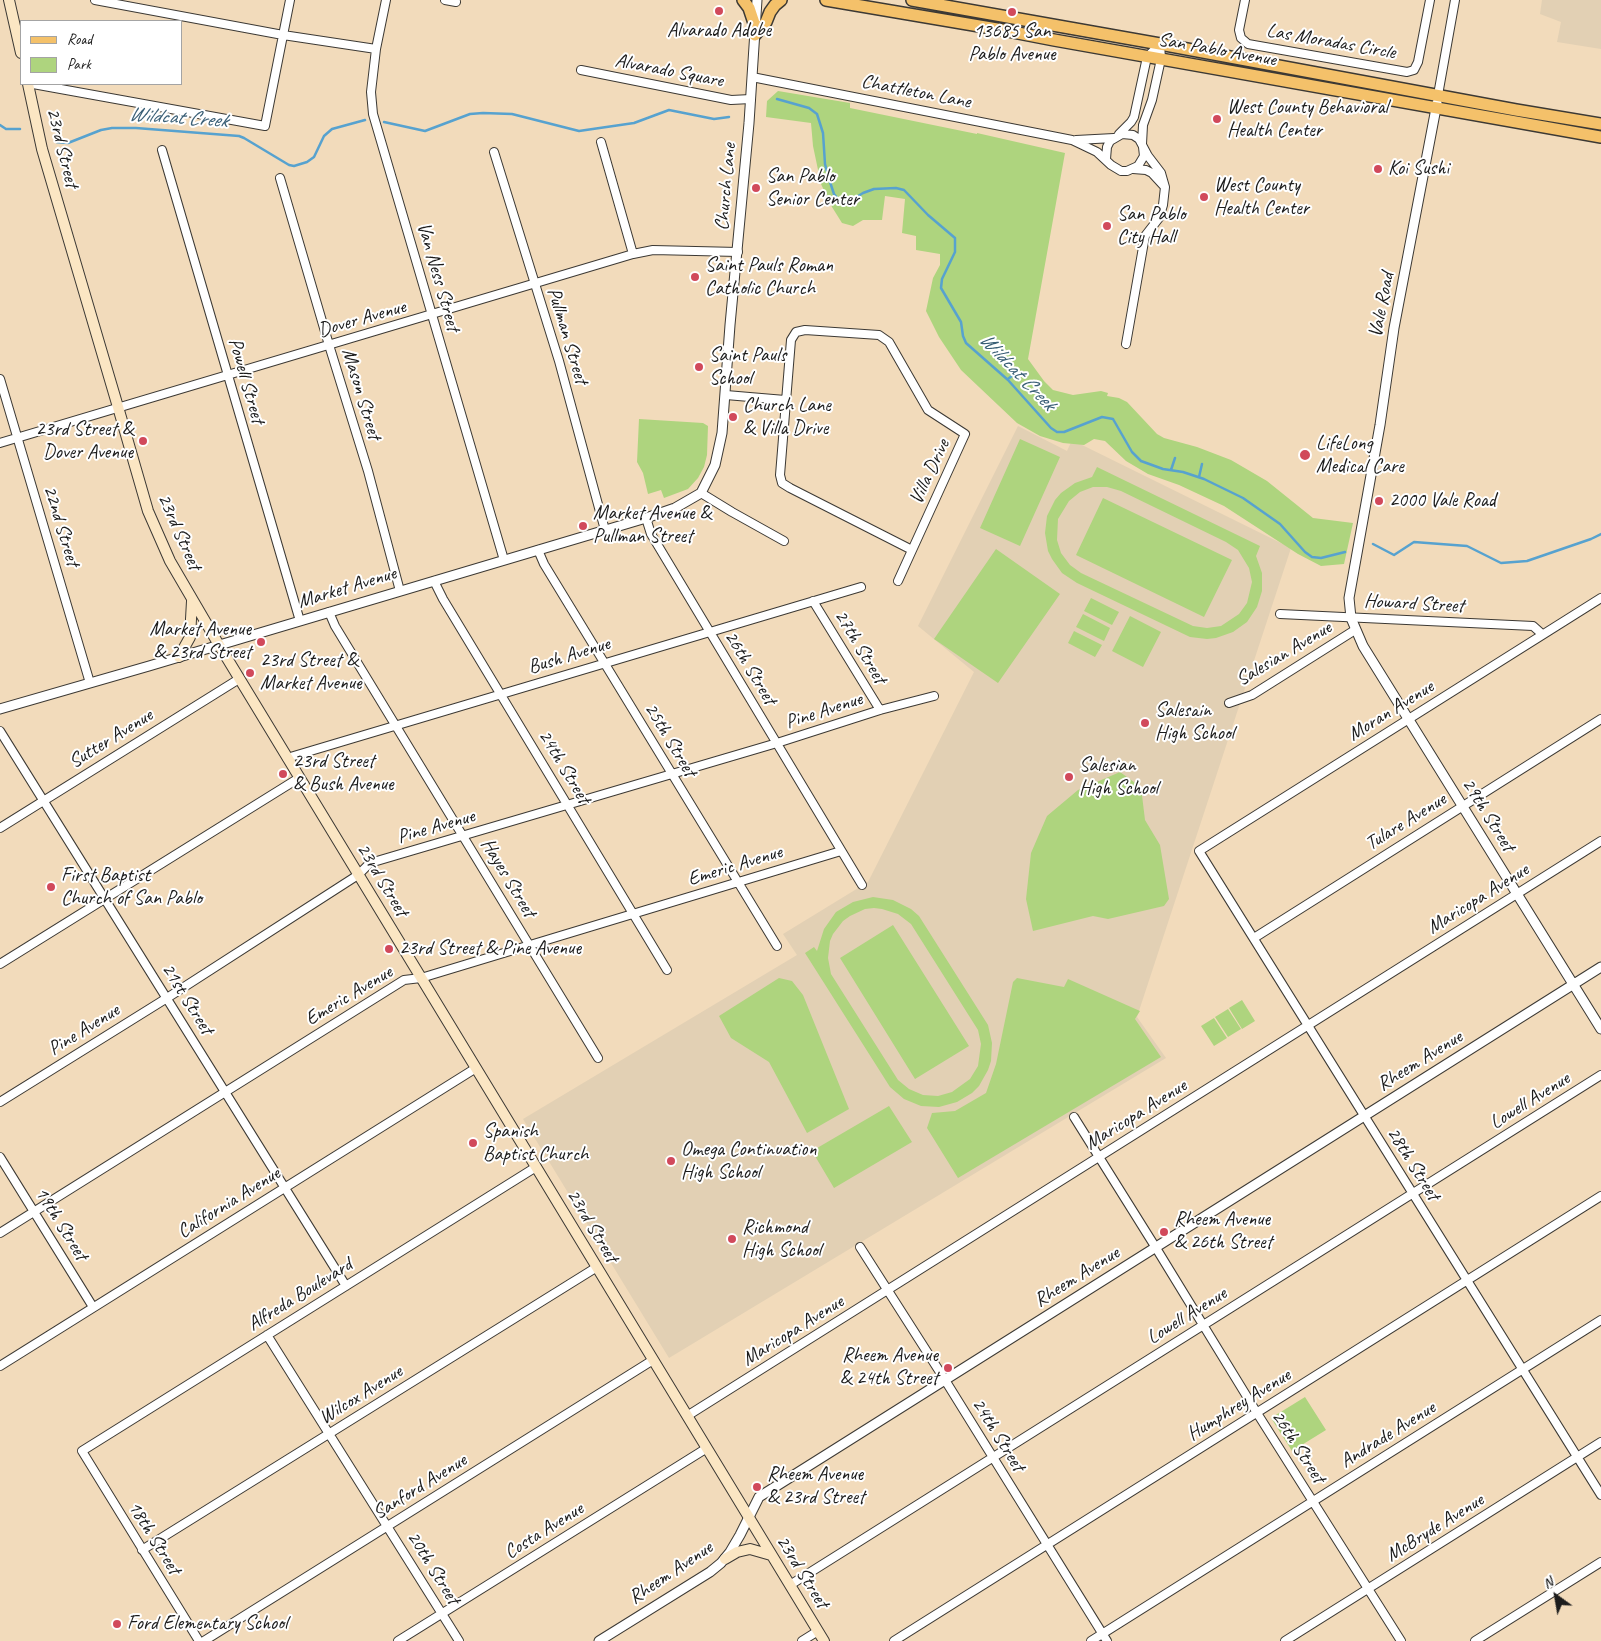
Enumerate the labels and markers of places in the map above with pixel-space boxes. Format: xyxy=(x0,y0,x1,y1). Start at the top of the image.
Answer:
marker: Alvarado Adobe xyxy=(713,5,725,17)
marker: 13685 San Pablo Avenue xyxy=(1006,6,1018,18)
place label: Alvarado Adobe xyxy=(667,19,771,43)
place label: 13685 San Pablo Avenue xyxy=(968,20,1056,67)
place label: West County Behavioral Health Center xyxy=(1227,96,1388,143)
marker: West County Behavioral Health Center xyxy=(1211,113,1223,125)
place label: Koi Sushi xyxy=(1388,157,1449,181)
marker: Koi Sushi xyxy=(1372,163,1384,175)
place label: San Pablo Senior Center xyxy=(766,165,859,212)
place label: West County Health Center xyxy=(1214,174,1309,221)
marker: San Pablo Senior Center xyxy=(750,182,762,194)
marker: West County Health Center xyxy=(1198,191,1210,203)
place label: San Pablo City Hall xyxy=(1117,203,1185,250)
marker: San Pablo City Hall xyxy=(1101,220,1113,232)
place label: Saint Pauls Roman Catholic Church xyxy=(705,254,833,301)
marker: Saint Pauls Roman Catholic Church xyxy=(689,271,701,283)
place label: Saint Pauls School xyxy=(709,344,786,391)
marker: Saint Pauls School xyxy=(693,361,705,373)
place label: Church Lane & Villa Drive xyxy=(743,394,831,441)
marker: Church Lane & Villa Drive xyxy=(727,411,739,423)
place label: 23rd Street & Dover Avenue xyxy=(35,418,133,465)
place label: LifeLong Medical Care xyxy=(1316,432,1404,479)
marker: 23rd Street & Dover Avenue xyxy=(137,435,149,447)
marker: LifeLong Medical Care xyxy=(1298,448,1312,462)
place label: 2000 Vale Road xyxy=(1389,489,1496,513)
marker: 2000 Vale Road xyxy=(1373,495,1385,507)
place label: Market Avenue & Pullman Street xyxy=(593,502,711,549)
marker: Market Avenue & Pullman Street xyxy=(577,520,589,532)
place label: Market Avenue & 23rd Street xyxy=(149,618,251,665)
marker: Market Avenue & 23rd Street xyxy=(255,636,267,648)
place label: 23rd Street & Market Avenue xyxy=(260,649,362,696)
marker: 23rd Street & Market Avenue xyxy=(244,667,256,679)
place label: Salesain High School xyxy=(1155,699,1234,746)
marker: Salesain High School xyxy=(1139,717,1151,729)
place label: 23rd Street & Bush Avenue xyxy=(293,750,394,797)
place label: Salesian High School xyxy=(1079,754,1158,801)
marker: 23rd Street & Bush Avenue xyxy=(277,768,289,780)
marker: Salesian High School xyxy=(1063,771,1075,783)
place label: First Baptist Church of San Pablo xyxy=(61,864,202,911)
marker: First Baptist Church of San Pablo xyxy=(45,881,57,893)
place label: 23rd Street & Pine Avenue xyxy=(399,937,581,961)
marker: 23rd Street & Pine Avenue xyxy=(383,943,395,955)
place label: Spanish Baptist Church xyxy=(483,1120,588,1167)
marker: Spanish Baptist Church xyxy=(467,1137,479,1149)
place label: Omega Continuation High School xyxy=(681,1138,816,1185)
marker: Omega Continuation High School xyxy=(665,1155,677,1167)
place label: Rheem Avenue & 26th Street xyxy=(1174,1208,1272,1255)
place label: Richmond High School xyxy=(742,1216,821,1263)
marker: Rheem Avenue & 26th Street xyxy=(1158,1226,1170,1238)
marker: Richmond High School xyxy=(726,1233,738,1245)
place label: Rheem Avenue & 24th Street xyxy=(840,1344,938,1391)
marker: Rheem Avenue & 24th Street xyxy=(942,1362,954,1374)
place label: Rheem Avenue & 23rd Street xyxy=(767,1463,865,1510)
marker: Rheem Avenue & 23rd Street xyxy=(751,1481,763,1493)
place label: Ford Elementary School xyxy=(127,1612,288,1636)
marker: Ford Elementary School xyxy=(111,1618,123,1630)

